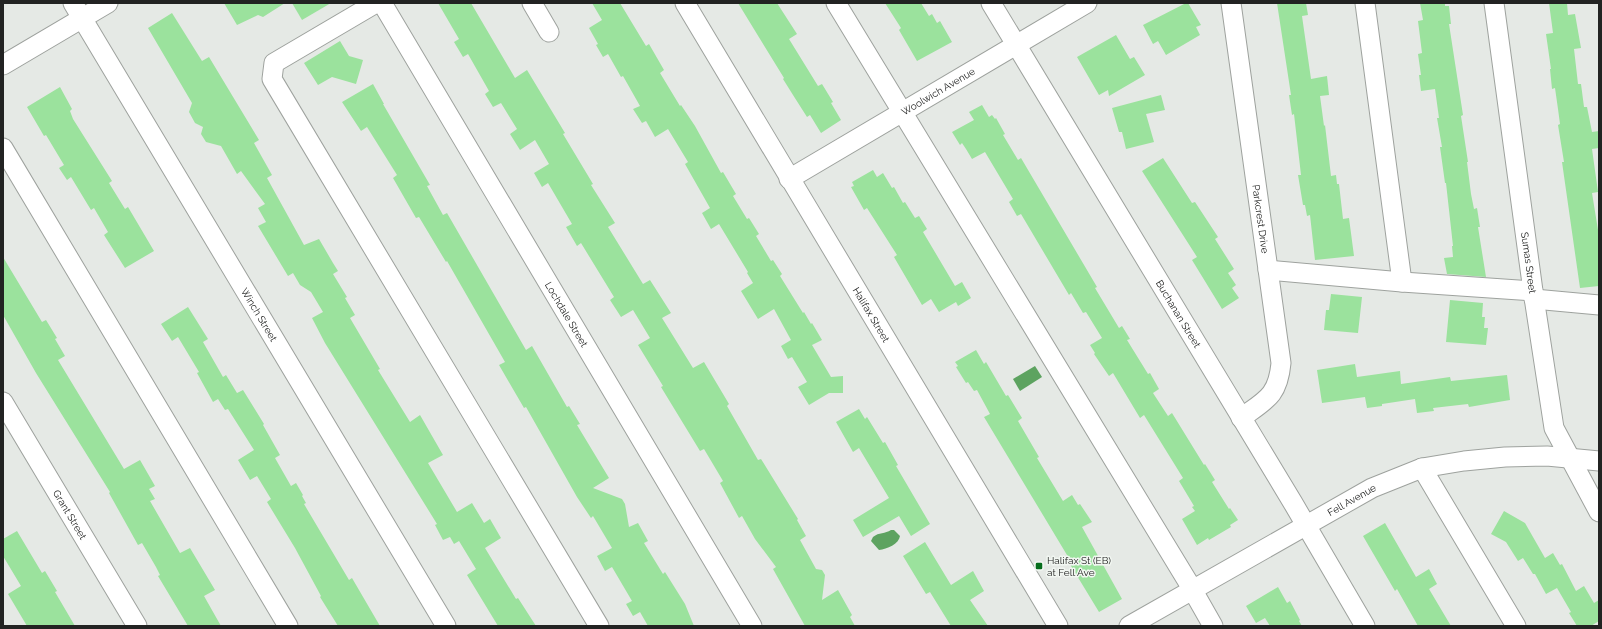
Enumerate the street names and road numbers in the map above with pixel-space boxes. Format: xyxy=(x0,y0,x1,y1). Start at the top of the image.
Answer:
street label: Woolwich Avenue xyxy=(900,65,977,117)
street label: Parkcrest Drive xyxy=(1250,184,1271,254)
street label: Sumas Street xyxy=(1519,231,1538,295)
street label: Buchanan Street xyxy=(1154,278,1203,350)
street label: Lochdale Street xyxy=(543,280,590,350)
street label: Halifax Street xyxy=(850,285,892,345)
street label: Winch Street xyxy=(239,286,280,344)
street label: Fell Avenue xyxy=(1326,482,1378,518)
street label: Grant Street xyxy=(51,488,89,542)

